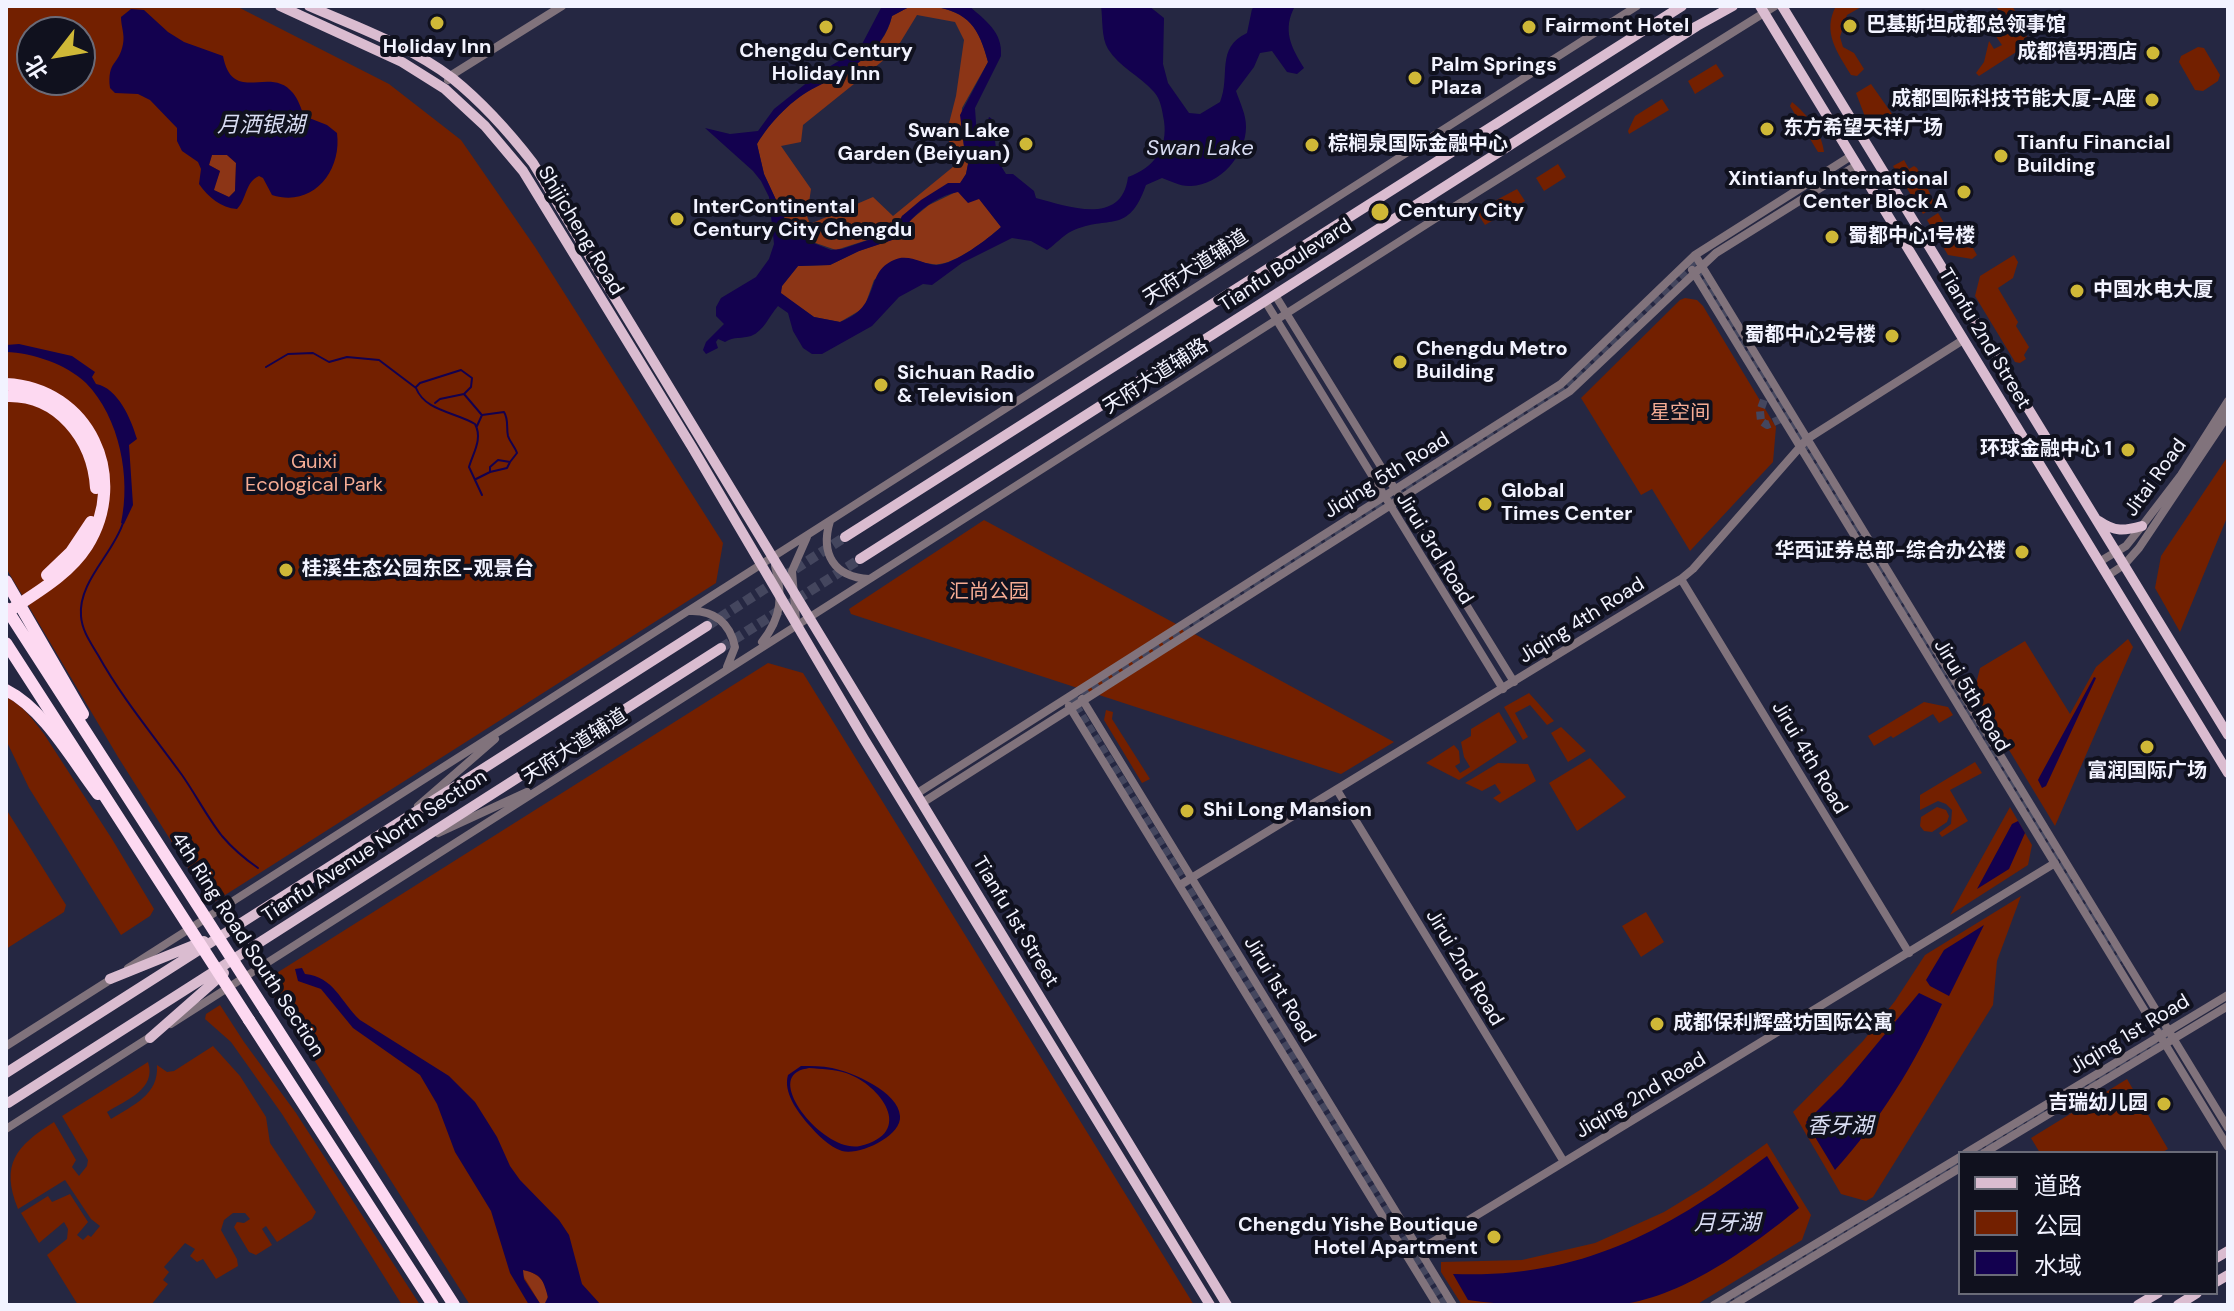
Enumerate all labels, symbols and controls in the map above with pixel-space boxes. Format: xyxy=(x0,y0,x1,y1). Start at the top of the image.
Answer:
marker: Holiday Inn xyxy=(428,14,446,32)
place label: 巴基斯坦成都总领事馆 xyxy=(1866,14,2066,38)
place label: Fairmont Hotel xyxy=(1545,15,1689,39)
north arrow xyxy=(16,16,96,96)
marker: 巴基斯坦成都总领事馆 xyxy=(1841,17,1859,35)
marker: Chengdu Century Holiday Inn xyxy=(817,18,835,36)
marker: Fairmont Hotel xyxy=(1520,18,1538,36)
place label: Holiday Inn xyxy=(383,36,491,60)
place label: Chengdu Century Holiday Inn xyxy=(739,40,913,87)
place label: 成都禧玥酒店 xyxy=(2017,41,2137,65)
marker: 成都禧玥酒店 xyxy=(2144,44,2162,62)
text: 北 xyxy=(19,51,55,84)
place label: Palm Springs Plaza xyxy=(1431,54,1557,101)
marker: Palm Springs Plaza xyxy=(1406,69,1424,87)
place label: 成都国际科技节能大厦-A座 xyxy=(1891,88,2136,112)
marker: 成都国际科技节能大厦-A座 xyxy=(2143,91,2161,109)
water label: 月洒银湖 xyxy=(217,113,305,139)
place label: 东方希望天祥广场 xyxy=(1783,117,1943,141)
place label: Swan Lake Garden (Beiyuan) xyxy=(838,120,1010,167)
marker: 东方希望天祥广场 xyxy=(1758,120,1776,138)
place label: Tianfu Financial Building xyxy=(2017,132,2171,179)
place label: 棕榈泉国际金融中心 xyxy=(1328,133,1508,157)
marker: Swan Lake Garden (Beiyuan) xyxy=(1017,135,1035,153)
water label: Swan Lake xyxy=(1146,136,1254,162)
marker: 棕榈泉国际金融中心 xyxy=(1303,136,1321,154)
marker: Tianfu Financial Building xyxy=(1992,147,2010,165)
street label: Shijicheng Road xyxy=(532,162,628,300)
place label: Xintianfu International Center Block A xyxy=(1728,168,1948,215)
marker: Xintianfu International Center Block A xyxy=(1955,183,1973,201)
place label: InterContinental Century City Chengdu xyxy=(693,196,912,243)
place label: Century City xyxy=(1398,200,1524,224)
marker: Century City xyxy=(1369,201,1391,223)
marker: InterContinental Century City Chengdu xyxy=(668,210,686,228)
street label: Tianfu Boulevard xyxy=(1215,214,1357,318)
street label: 天府大道辅道 xyxy=(1139,225,1253,311)
place label: 蜀都中心1号楼 xyxy=(1848,225,1975,249)
marker: 蜀都中心1号楼 xyxy=(1823,228,1841,246)
street label: Tianfu 2nd Street xyxy=(1933,264,2035,414)
place label: 中国水电大厦 xyxy=(2093,279,2213,303)
marker: 中国水电大厦 xyxy=(2068,282,2086,300)
place label: 蜀都中心2号楼 xyxy=(1744,324,1876,348)
marker: 蜀都中心2号楼 xyxy=(1883,327,1901,345)
street label: 天府大道辅路 xyxy=(1099,334,1213,420)
place label: Chengdu Metro Building xyxy=(1416,338,1568,385)
marker: Chengdu Metro Building xyxy=(1391,353,1409,371)
place label: Sichuan Radio & Television xyxy=(897,362,1035,409)
marker: Sichuan Radio & Television xyxy=(872,376,890,394)
park label: 星空间 xyxy=(1650,402,1710,426)
street label: Jiqing 5th Road xyxy=(1320,428,1454,524)
street label: Jitai Road xyxy=(2120,434,2192,522)
place label: 环球金融中心 1 xyxy=(1980,438,2112,462)
marker: 环球金融中心 1 xyxy=(2119,441,2137,459)
park label: Guixi Ecological Park xyxy=(245,451,383,498)
place label: Global Times Center xyxy=(1501,480,1632,527)
street label: Jirui 3rd Road xyxy=(1390,489,1478,609)
marker: Global Times Center xyxy=(1476,495,1494,513)
place label: 华西证券总部-综合办公楼 xyxy=(1774,540,2006,564)
marker: 华西证券总部-综合办公楼 xyxy=(2013,543,2031,561)
place label: 桂溪生态公园东区-观景台 xyxy=(302,558,534,582)
marker: 桂溪生态公园东区-观景台 xyxy=(277,561,295,579)
street label: Jiqing 4th Road xyxy=(1515,573,1649,669)
park label: 汇尚公园 xyxy=(949,581,1029,605)
street label: Jirui 5th Road xyxy=(1928,635,2014,757)
street label: Jirui 4th Road xyxy=(1766,697,1852,819)
street label: 天府大道辅道 xyxy=(518,704,632,790)
marker: 富润国际广场 xyxy=(2138,738,2156,756)
place label: 富润国际广场 xyxy=(2087,760,2207,784)
street label: Tianfu Avenue North Section xyxy=(258,765,492,929)
place label: Shi Long Mansion xyxy=(1203,799,1372,823)
marker: Shi Long Mansion xyxy=(1178,802,1196,820)
street label: 4th Ring Road South Section xyxy=(165,828,329,1062)
street label: Tianfu 1st Street xyxy=(967,853,1063,991)
street label: Jirui 2nd Road xyxy=(1420,906,1508,1030)
street label: Jirui 1st Road xyxy=(1238,933,1320,1047)
street label: Jiqing 1st Road xyxy=(2066,990,2194,1080)
place label: 成都保利辉盛坊国际公寓 xyxy=(1673,1012,1893,1036)
marker: 成都保利辉盛坊国际公寓 xyxy=(1648,1015,1666,1033)
street label: Jiqing 2nd Road xyxy=(1572,1048,1710,1144)
place label: 吉瑞幼儿园 xyxy=(2048,1092,2148,1116)
marker: 吉瑞幼儿园 xyxy=(2155,1095,2173,1113)
water label: 香牙湖 xyxy=(1807,1114,1873,1140)
legend xyxy=(1958,1151,2218,1295)
text: 道路 xyxy=(2034,1170,2082,1201)
text: 公园 xyxy=(2034,1210,2082,1241)
water label: 月牙湖 xyxy=(1694,1211,1760,1237)
place label: Chengdu Yishe Boutique Hotel Apartment xyxy=(1238,1214,1478,1261)
marker: Chengdu Yishe Boutique Hotel Apartment xyxy=(1485,1228,1503,1246)
text: 水域 xyxy=(2034,1250,2082,1281)

